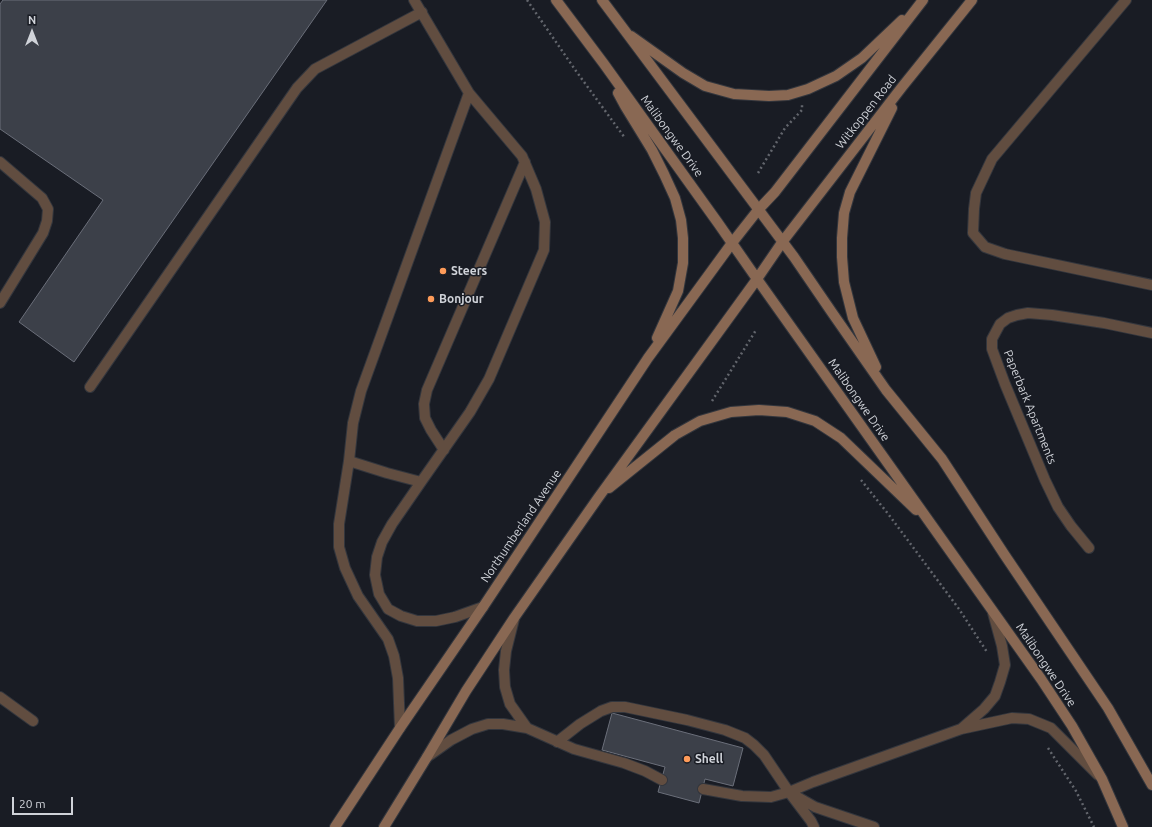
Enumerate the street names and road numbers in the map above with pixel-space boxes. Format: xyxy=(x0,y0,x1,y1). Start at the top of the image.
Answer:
street label: Witkoppen Road xyxy=(833,72,899,152)
street label: Malibongwe Drive xyxy=(638,92,706,180)
street label: Paperbark Apartments xyxy=(1000,348,1060,466)
street label: Malibongwe Drive xyxy=(825,356,893,444)
street label: Northumberland Avenue xyxy=(478,467,564,585)
street label: Malibongwe Drive xyxy=(1013,621,1079,709)

